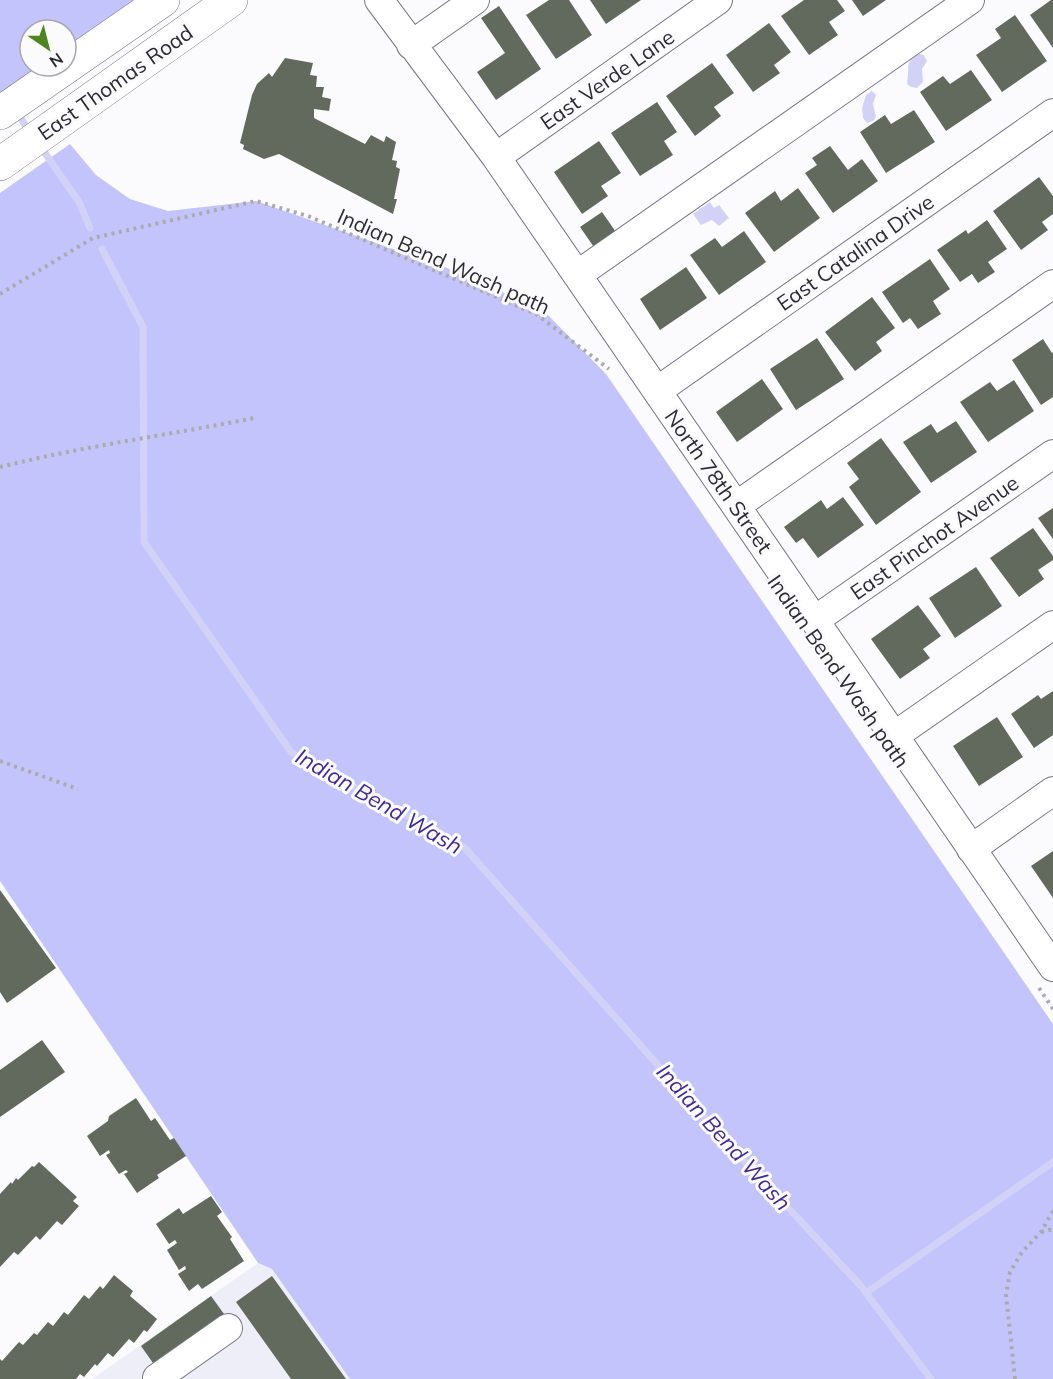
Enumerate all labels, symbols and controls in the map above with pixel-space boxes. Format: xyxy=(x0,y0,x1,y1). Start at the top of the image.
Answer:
north arrow xyxy=(18,18,78,78)
street label: East Thomas Road xyxy=(32,19,198,145)
street label: East Verde Lane xyxy=(535,23,679,135)
text: N xyxy=(46,49,67,72)
street label: East Catalina Drive xyxy=(772,188,938,316)
street label: Indian Bend Wash path xyxy=(334,202,554,320)
street label: North 78th Street xyxy=(660,404,778,558)
street label: East Pinchot Avenue xyxy=(845,469,1023,605)
street label: Indian Bend Wash path xyxy=(762,569,916,773)
water label: Indian Bend Wash xyxy=(291,742,467,860)
water label: Indian Bend Wash xyxy=(651,1058,797,1216)

